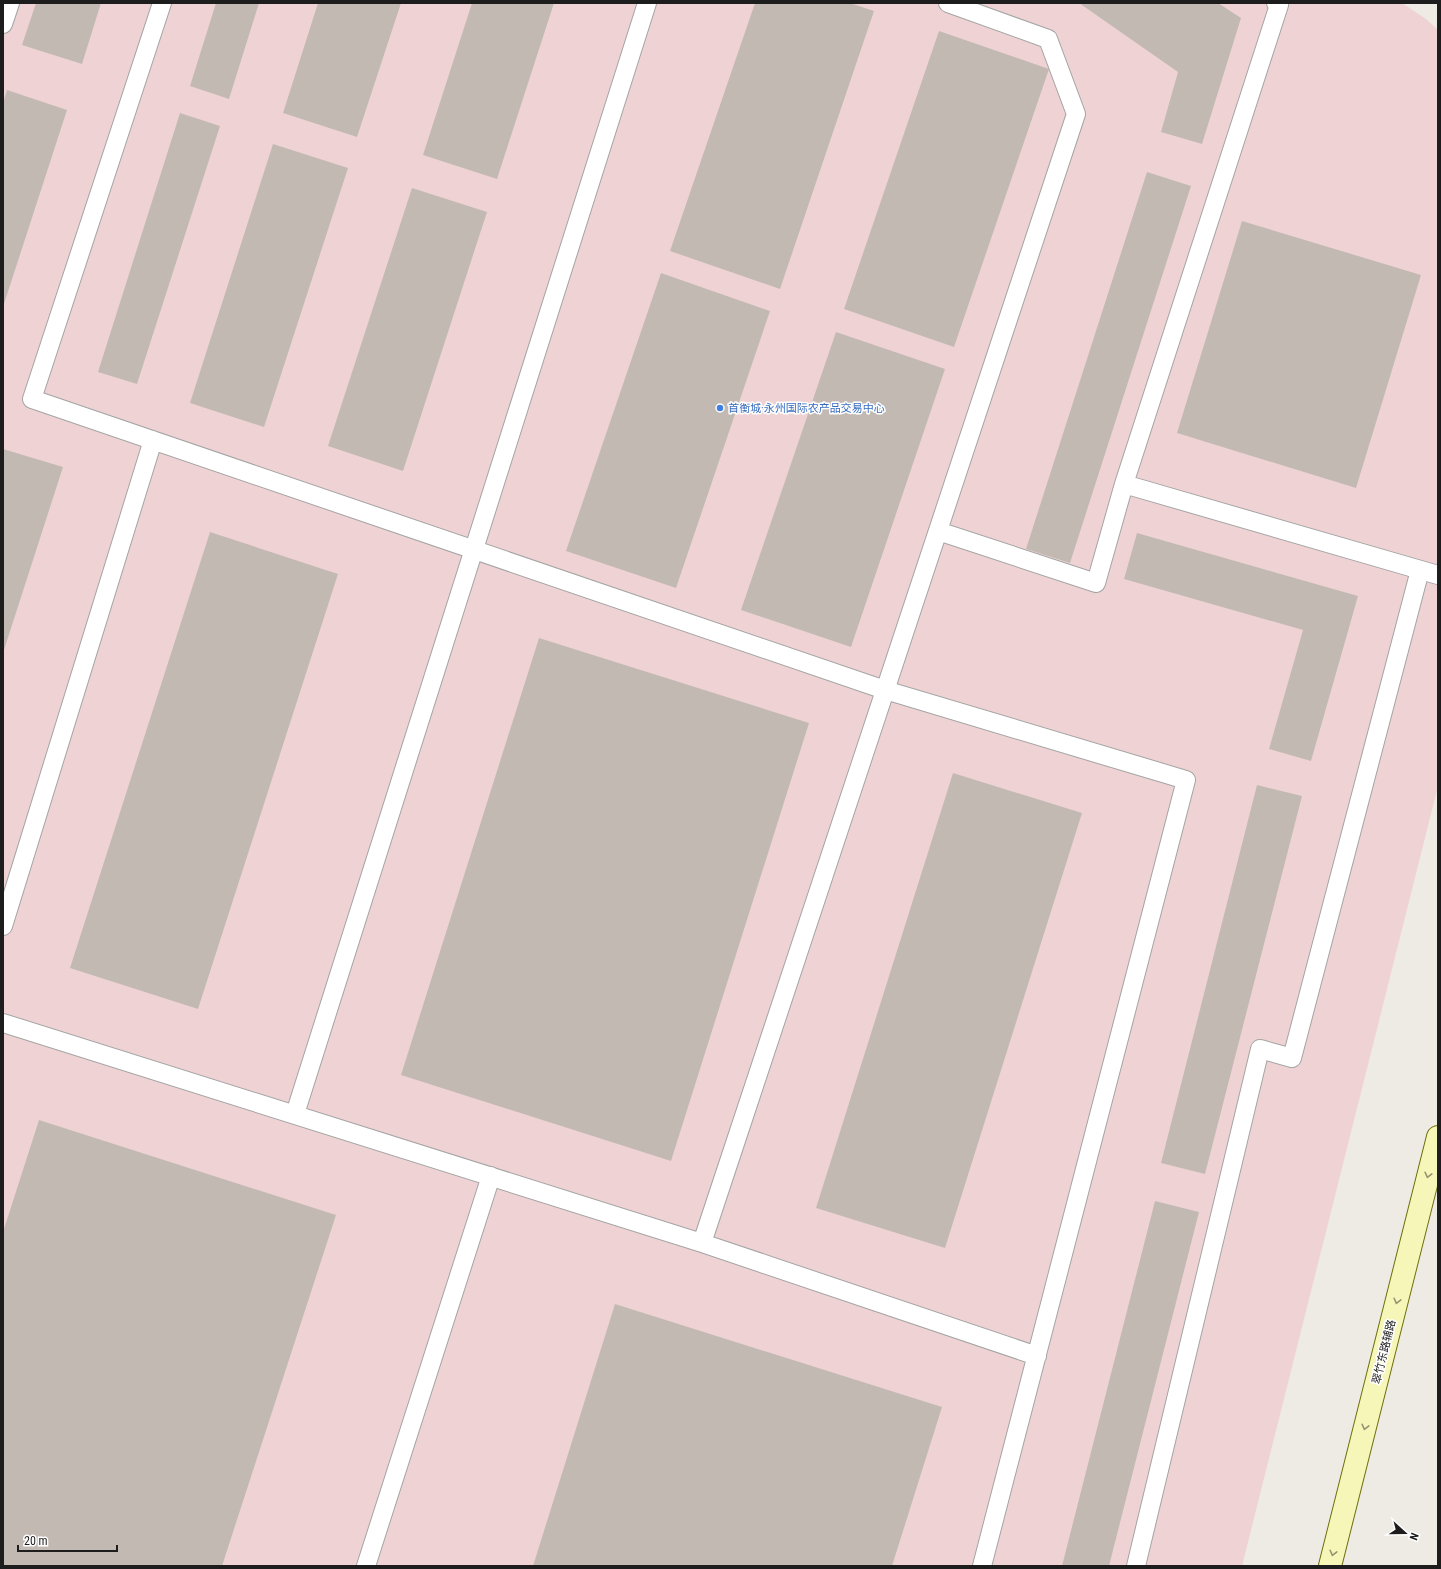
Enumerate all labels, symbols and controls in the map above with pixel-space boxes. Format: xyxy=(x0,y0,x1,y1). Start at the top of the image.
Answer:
place label: 首衡城·永州国际农产品交易中心 xyxy=(728,402,885,415)
marker: 首衡城·永州国际农产品交易中心 xyxy=(715,403,725,413)
one-way arrow xyxy=(1425,1172,1433,1178)
one-way arrow xyxy=(1393,1298,1401,1304)
street label: 翠竹东路辅路 xyxy=(1370,1318,1398,1386)
one-way arrow xyxy=(1361,1424,1369,1430)
north arrow xyxy=(1385,1513,1425,1553)
scale bar xyxy=(18,1527,117,1553)
text: N xyxy=(1407,1531,1421,1542)
text: 20 m xyxy=(24,1534,48,1548)
one-way arrow xyxy=(1329,1550,1338,1557)

